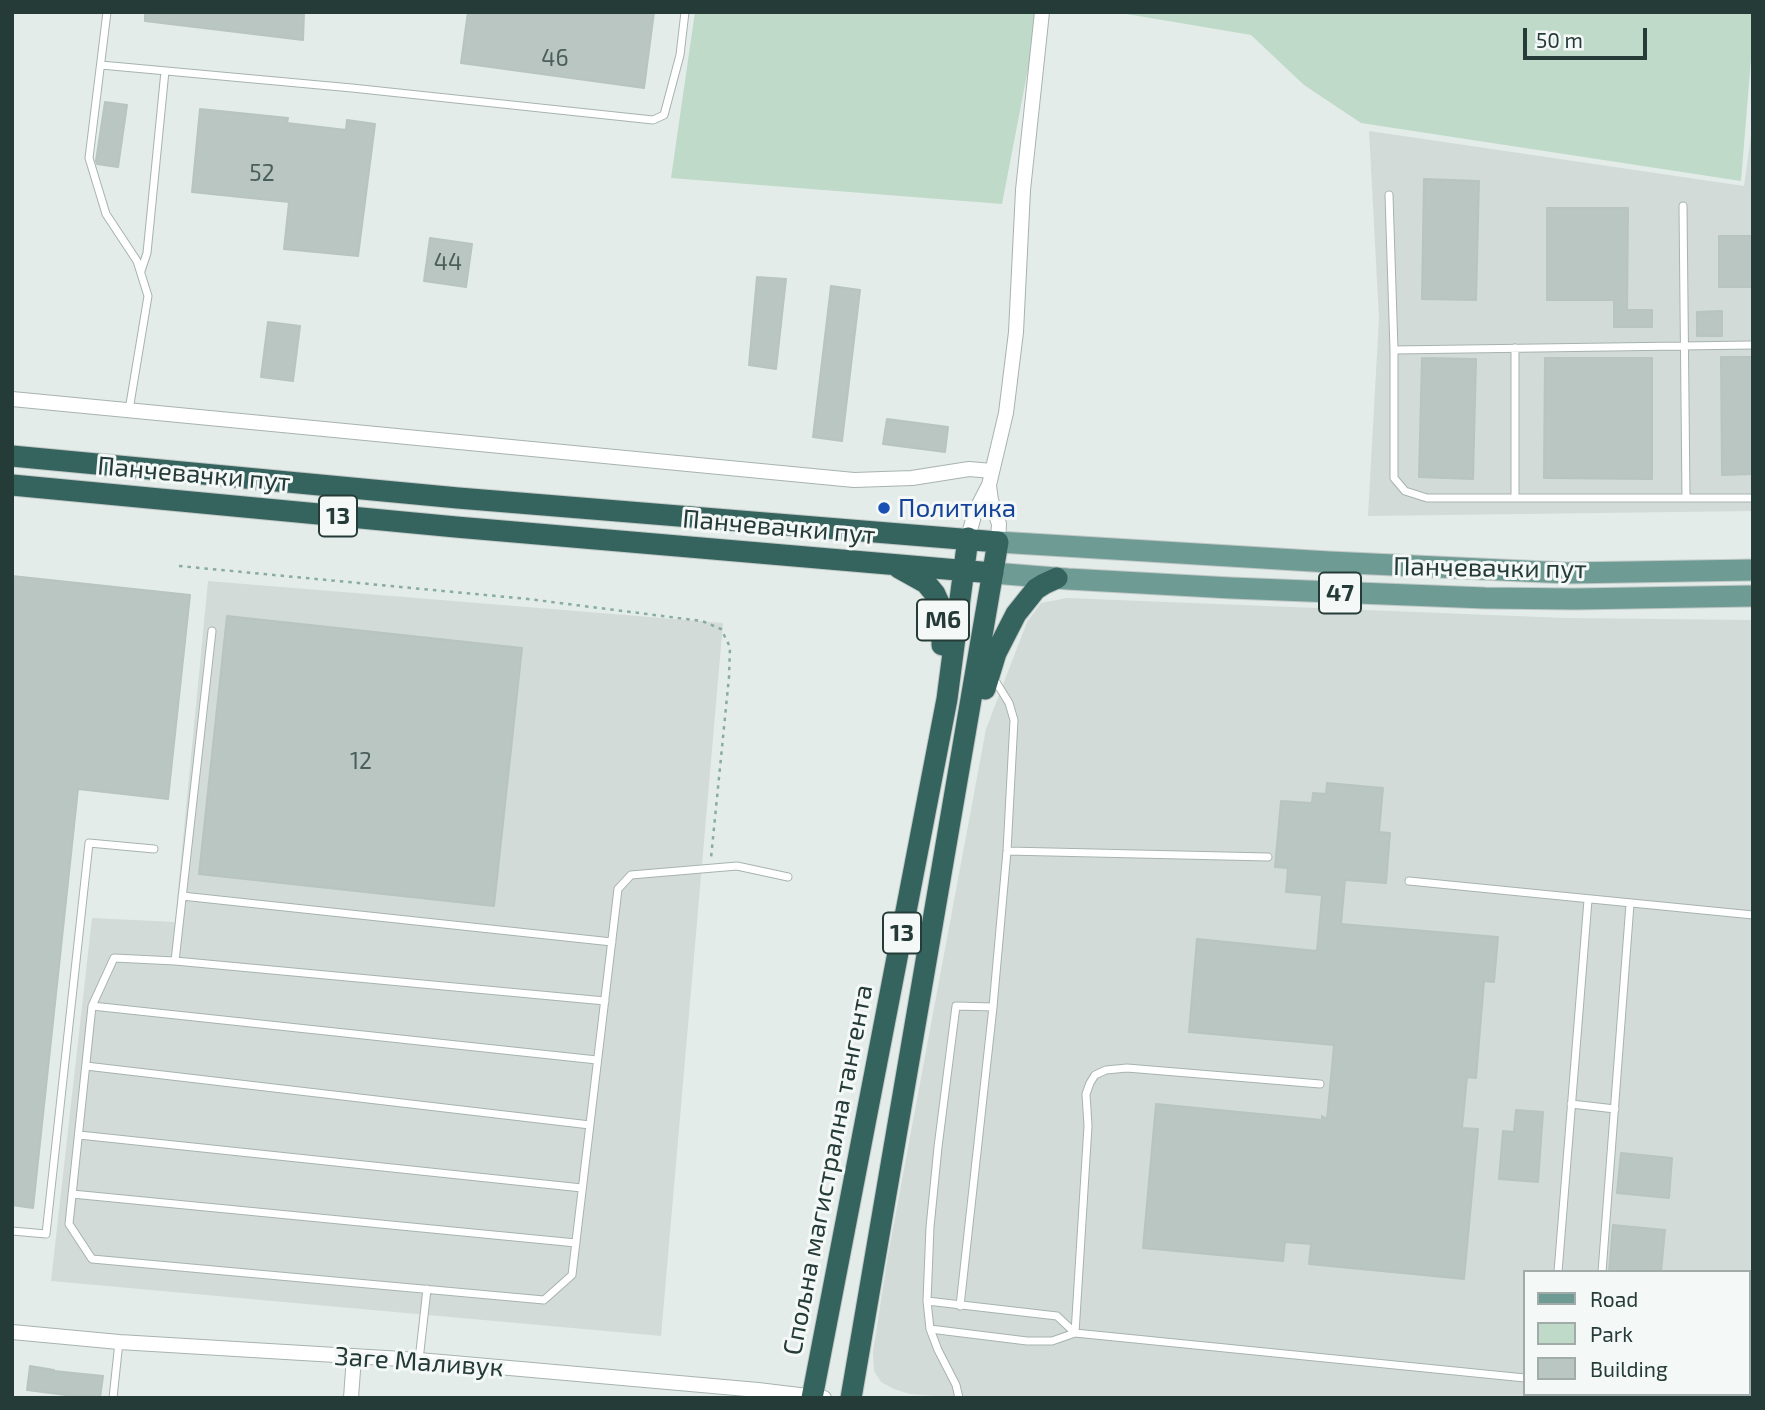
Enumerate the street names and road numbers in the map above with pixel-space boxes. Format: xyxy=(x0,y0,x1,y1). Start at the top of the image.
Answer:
street label: Панчевачки пут xyxy=(96,450,292,498)
road number: 13 xyxy=(319,495,357,536)
street label: Панчевачки пут xyxy=(681,503,877,551)
street label: Панчевачки пут xyxy=(1393,551,1587,585)
road number: 47 xyxy=(1319,572,1361,614)
road number: M6 xyxy=(917,600,969,640)
road number: 13 xyxy=(883,912,921,953)
street label: Спољна магистрална тангента xyxy=(777,982,879,1358)
street label: Заге Маливук xyxy=(333,1341,505,1383)

